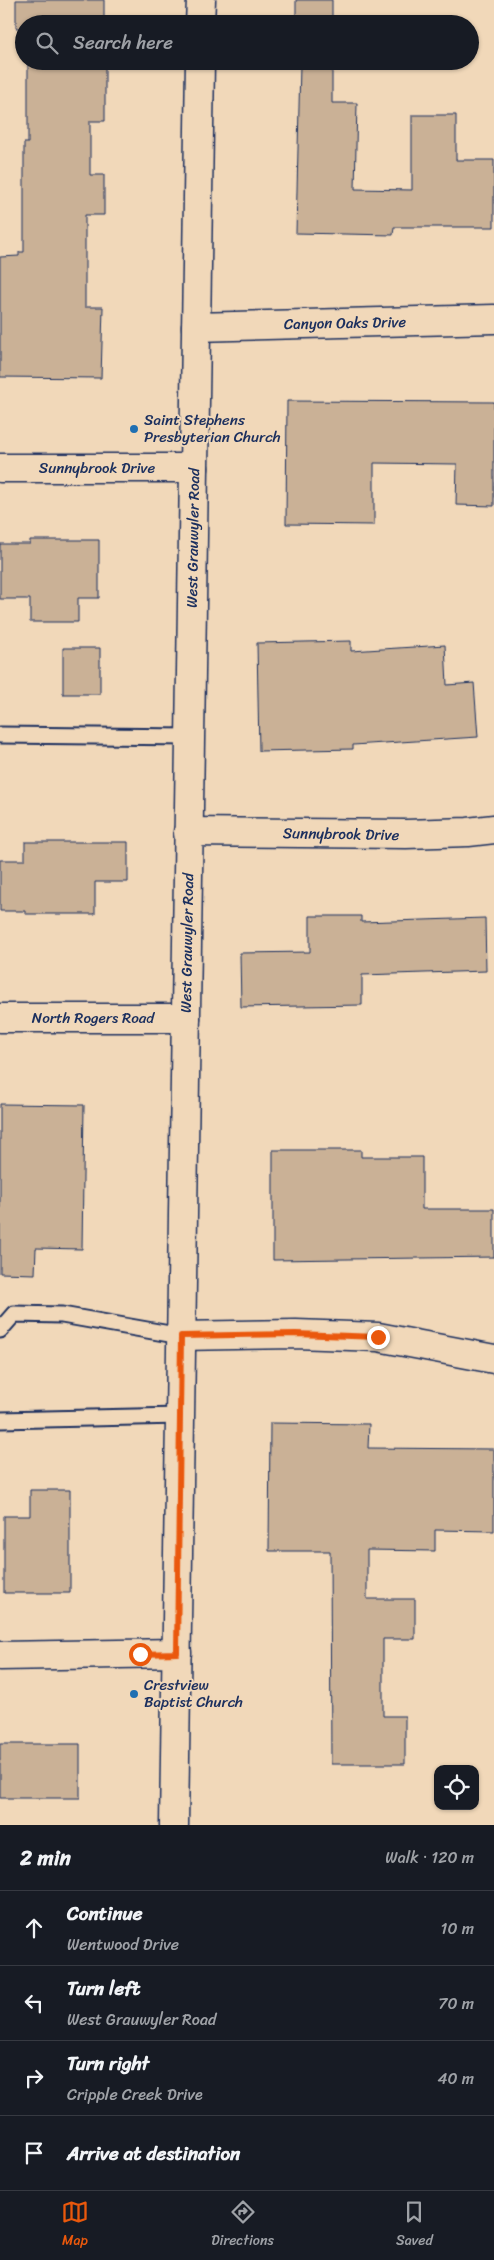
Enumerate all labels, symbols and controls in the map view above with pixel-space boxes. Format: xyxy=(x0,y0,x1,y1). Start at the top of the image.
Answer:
search box xyxy=(15,15,479,70)
text: Search here xyxy=(73,26,173,59)
icon: search xyxy=(33,29,61,57)
street label: Canyon Oaks Drive xyxy=(284,309,407,337)
place label: Saint Stephens Presbyterian Church xyxy=(144,407,281,450)
marker: Saint Stephens Presbyterian Church xyxy=(128,423,140,435)
street label: Sunnybrook Drive xyxy=(39,455,156,481)
street label: West Grauwyler Road xyxy=(179,467,207,608)
street label: Sunnybrook Drive xyxy=(283,820,400,848)
street label: West Grauwyler Road xyxy=(173,872,201,1013)
street label: North Rogers Road xyxy=(32,1005,155,1031)
route end xyxy=(367,1326,390,1349)
route start xyxy=(129,1643,152,1666)
place label: Crestview Baptist Church xyxy=(144,1672,243,1715)
marker: Crestview Baptist Church xyxy=(128,1688,140,1700)
map controls xyxy=(434,1765,479,1810)
button: locate xyxy=(434,1765,479,1810)
text: 2 min xyxy=(20,1839,71,1877)
text: Walk · 120 m xyxy=(385,1843,474,1872)
text: Continue xyxy=(67,1897,143,1930)
icon: ahead xyxy=(20,1914,48,1942)
text: 10 m xyxy=(441,1914,474,1943)
text: Wentwood Drive xyxy=(67,1930,179,1959)
text: Turn left xyxy=(67,1972,140,2005)
icon: left xyxy=(20,1989,48,2017)
text: 70 m xyxy=(438,1989,474,2018)
text: West Grauwyler Road xyxy=(67,2005,216,2034)
text: Turn right xyxy=(67,2047,149,2080)
icon: right xyxy=(20,2064,48,2092)
text: 40 m xyxy=(437,2064,474,2093)
text: Cripple Creek Drive xyxy=(67,2080,203,2109)
text: Arrive at destination xyxy=(67,2137,240,2170)
icon: arrive xyxy=(20,2139,48,2167)
tab: Map xyxy=(61,2198,89,2253)
tab: Directions xyxy=(211,2198,274,2253)
tab: Saved xyxy=(396,2198,433,2253)

